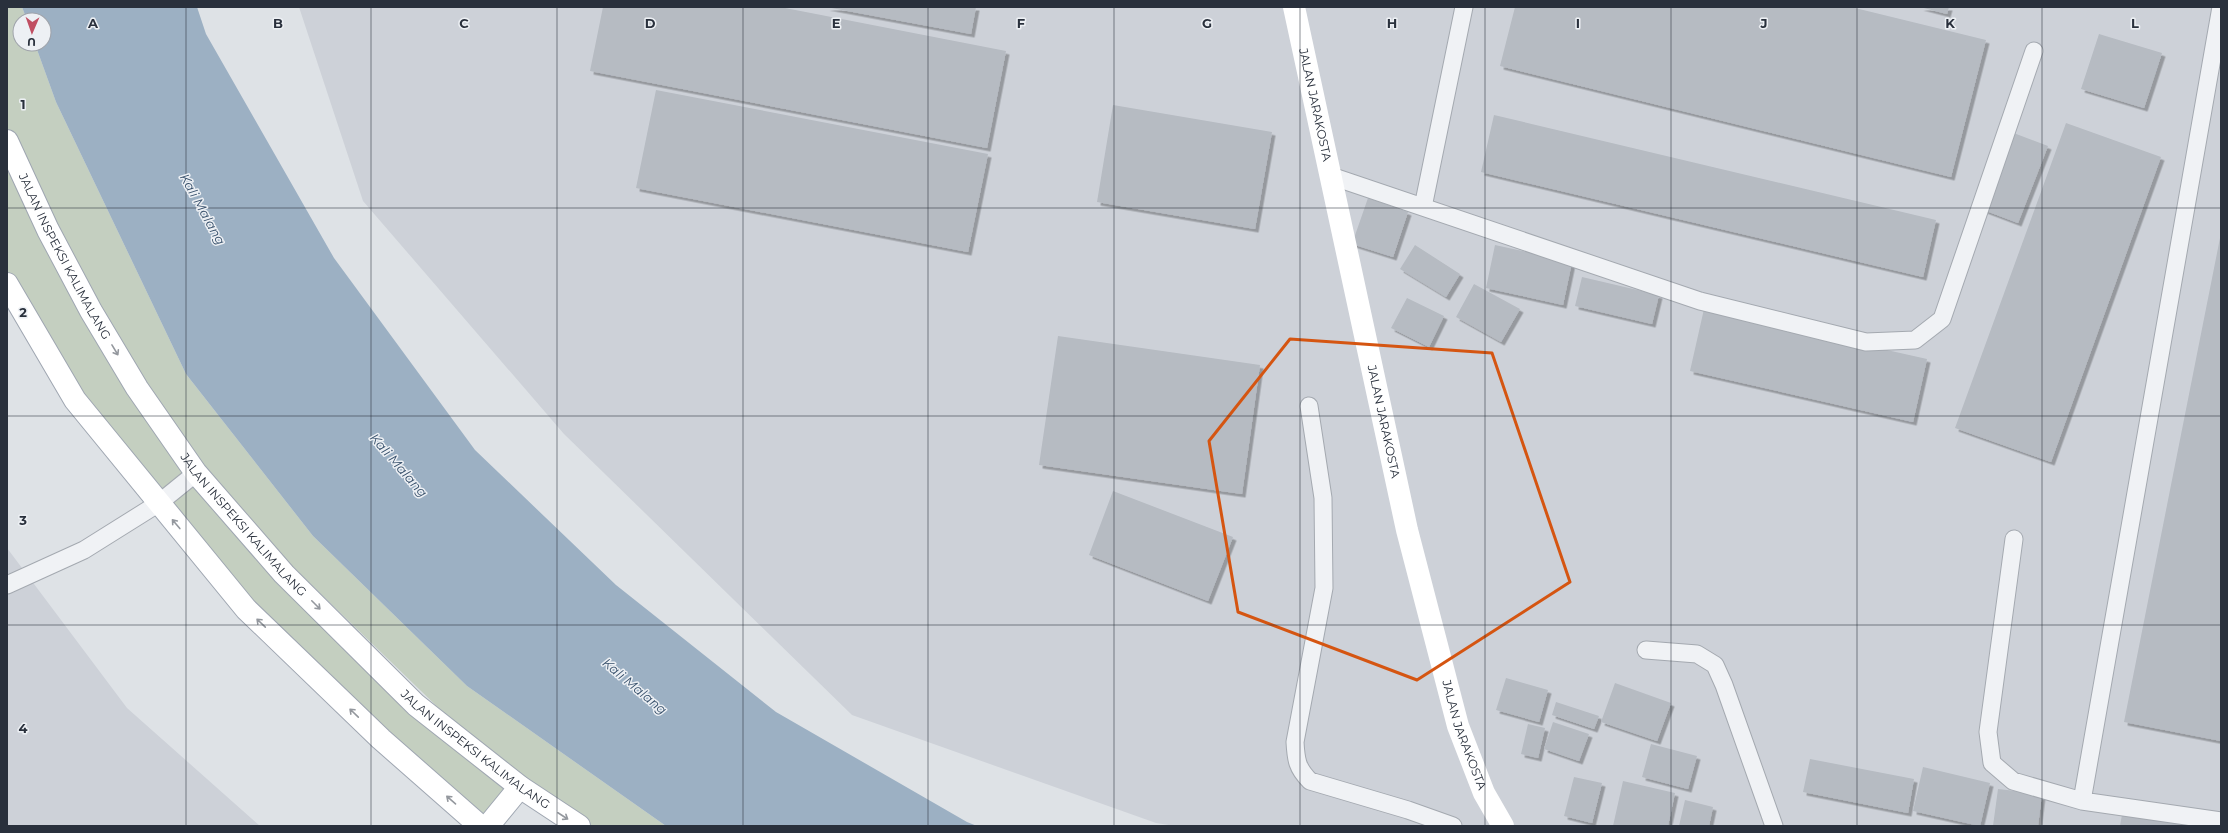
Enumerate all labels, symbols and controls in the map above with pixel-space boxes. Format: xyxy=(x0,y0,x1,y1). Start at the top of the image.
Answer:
north arrow xyxy=(12,12,52,52)
text: A xyxy=(87,15,99,31)
text: B xyxy=(273,15,283,31)
text: C xyxy=(459,15,469,31)
text: D xyxy=(645,15,656,31)
text: E xyxy=(832,15,841,31)
text: F xyxy=(1017,15,1025,31)
text: G xyxy=(1202,15,1212,31)
text: H xyxy=(1387,15,1397,31)
text: I xyxy=(1576,15,1580,31)
text: J xyxy=(1759,15,1768,31)
text: K xyxy=(1945,15,1955,31)
text: L xyxy=(2131,15,2139,31)
text: U xyxy=(27,35,36,49)
street label: JALAN JARAKOSTA xyxy=(1296,46,1335,163)
text: 1 xyxy=(20,96,26,112)
street label: JALAN INSPEKSI KALIMALANG xyxy=(15,170,114,342)
water label: Kali Malang xyxy=(177,170,229,248)
text: 2 xyxy=(19,304,27,320)
one-way arrow xyxy=(111,344,119,356)
street label: JALAN JARAKOSTA xyxy=(1364,362,1404,480)
water label: Kali Malang xyxy=(367,430,431,500)
street label: JALAN INSPEKSI KALIMALANG xyxy=(177,449,310,599)
text: 3 xyxy=(18,512,27,528)
one-way arrow xyxy=(172,519,181,530)
one-way arrow xyxy=(311,600,321,610)
one-way arrow xyxy=(256,618,266,628)
water label: Kali Malang xyxy=(599,654,671,718)
street label: JALAN JARAKOSTA xyxy=(1439,677,1490,792)
street label: JALAN INSPEKSI KALIMALANG xyxy=(397,686,553,812)
one-way arrow xyxy=(349,709,359,718)
text: 4 xyxy=(19,720,28,736)
one-way arrow xyxy=(445,796,456,805)
one-way arrow xyxy=(557,812,568,820)

